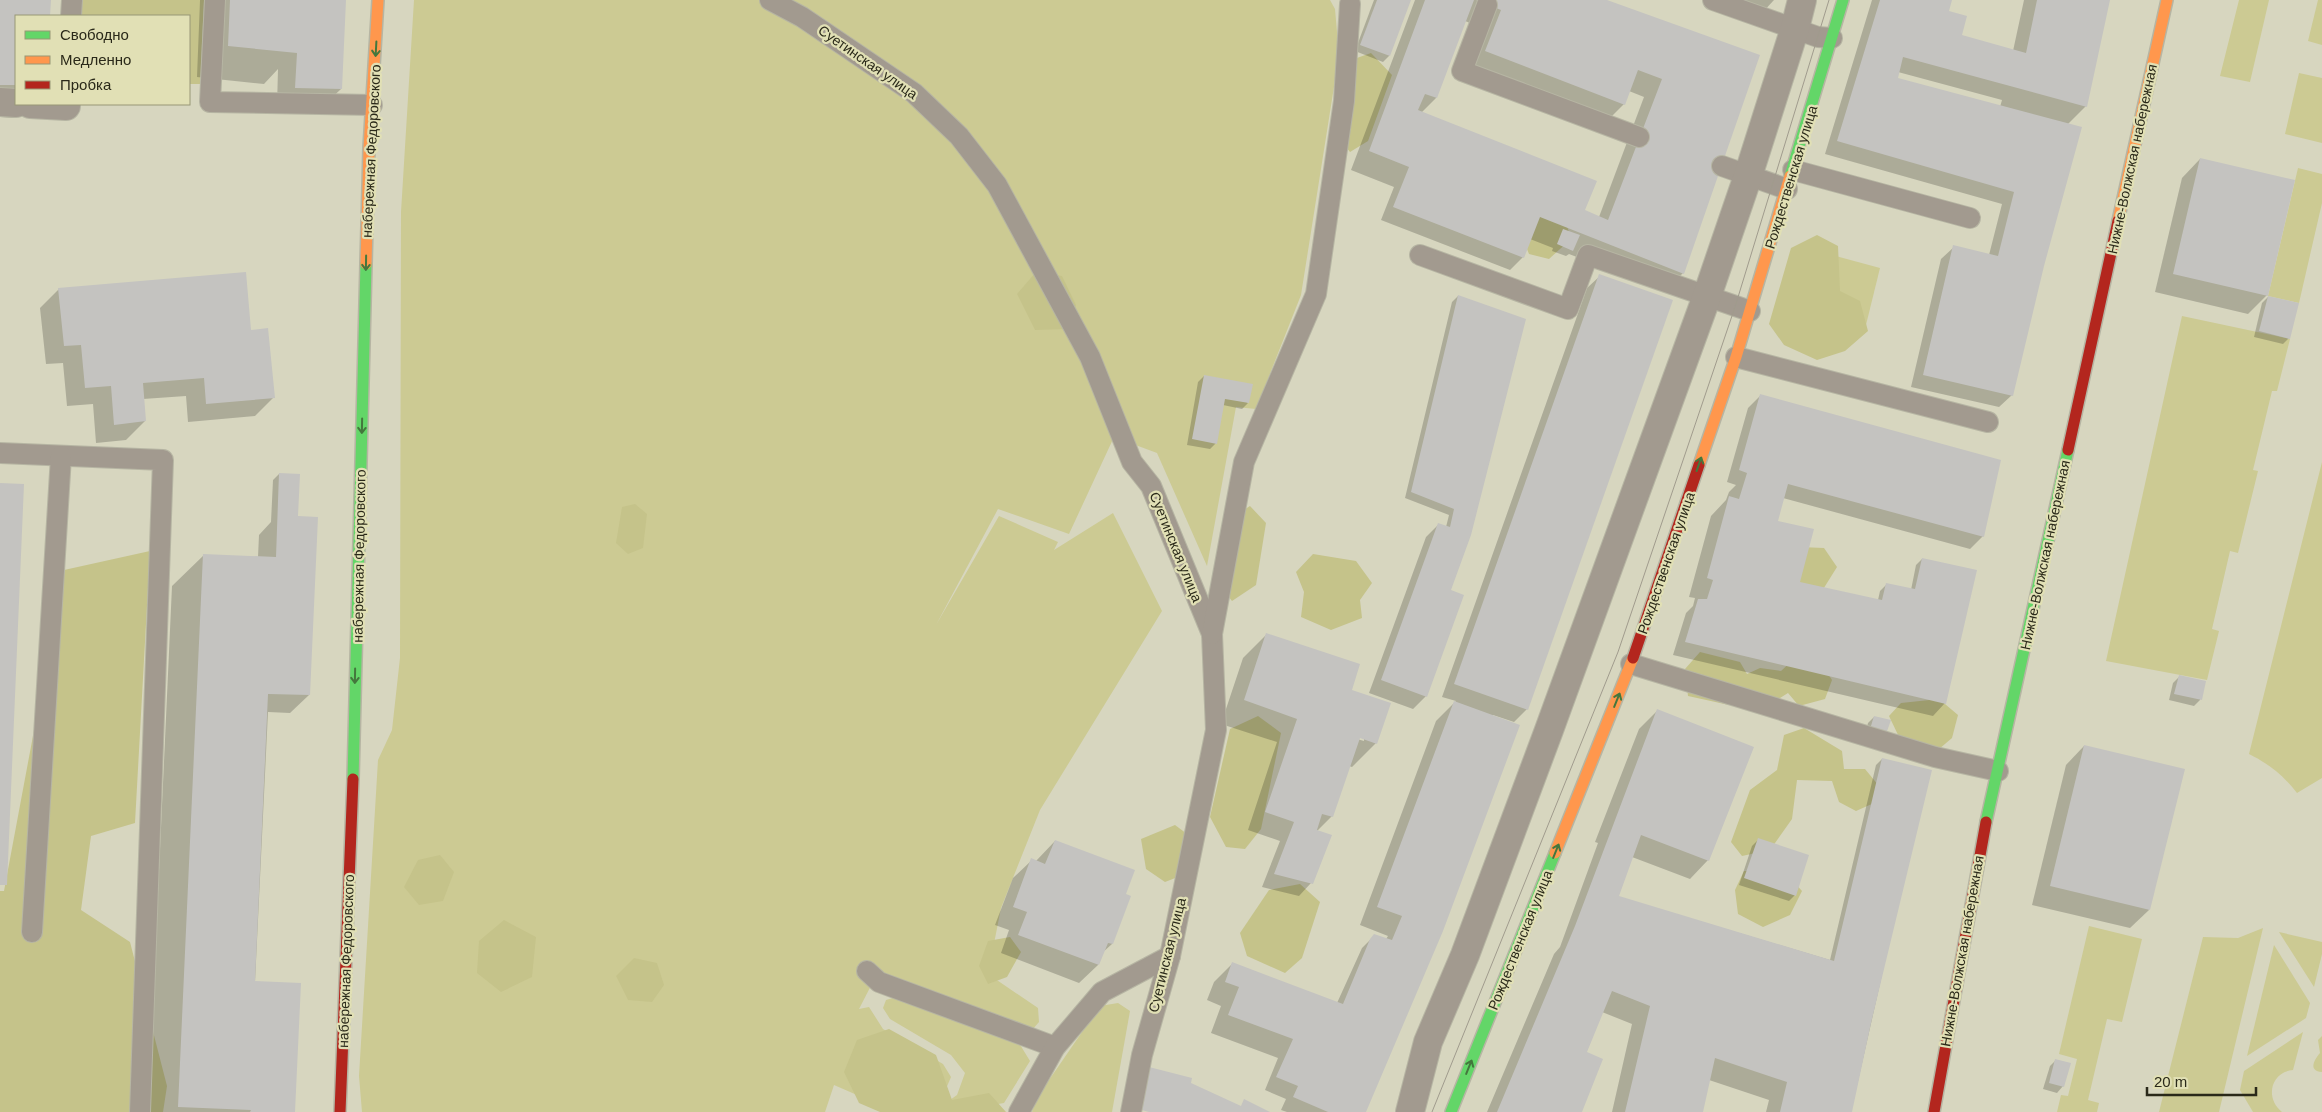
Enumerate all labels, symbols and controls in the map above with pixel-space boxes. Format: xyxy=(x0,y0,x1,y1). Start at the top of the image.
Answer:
legend xyxy=(15,15,190,105)
street label: Суетинская улица xyxy=(815,22,921,102)
text: Свободно xyxy=(60,26,129,43)
one-way arrow xyxy=(371,40,380,56)
text: Медленно xyxy=(60,51,131,68)
street label: Нижне-Волжская набережная xyxy=(2104,63,2160,255)
street label: набережная Федоровского xyxy=(358,64,384,238)
text: Пробка xyxy=(60,76,112,93)
street label: Рождественская улица xyxy=(1762,103,1821,251)
one-way arrow xyxy=(361,255,371,271)
one-way arrow xyxy=(357,418,367,434)
one-way arrow xyxy=(1695,457,1704,473)
street label: Нижне-Волжская набережная xyxy=(2017,459,2073,651)
street label: набережная Федоровского xyxy=(349,469,369,643)
street label: Суетинская улица xyxy=(1147,490,1205,605)
street label: Рождественская улица xyxy=(1634,490,1698,636)
one-way arrow xyxy=(351,668,360,684)
one-way arrow xyxy=(1612,693,1622,708)
one-way arrow xyxy=(1552,844,1561,859)
street label: Нижне-Волжская набережная xyxy=(1937,854,1987,1048)
street label: Рождественская улица xyxy=(1485,868,1555,1012)
street label: набережная Федоровского xyxy=(335,874,357,1048)
street label: Суетинская улица xyxy=(1145,896,1189,1014)
one-way arrow xyxy=(1465,1060,1474,1075)
scale bar xyxy=(2147,1064,2256,1096)
text: 20 m xyxy=(2154,1073,2187,1090)

